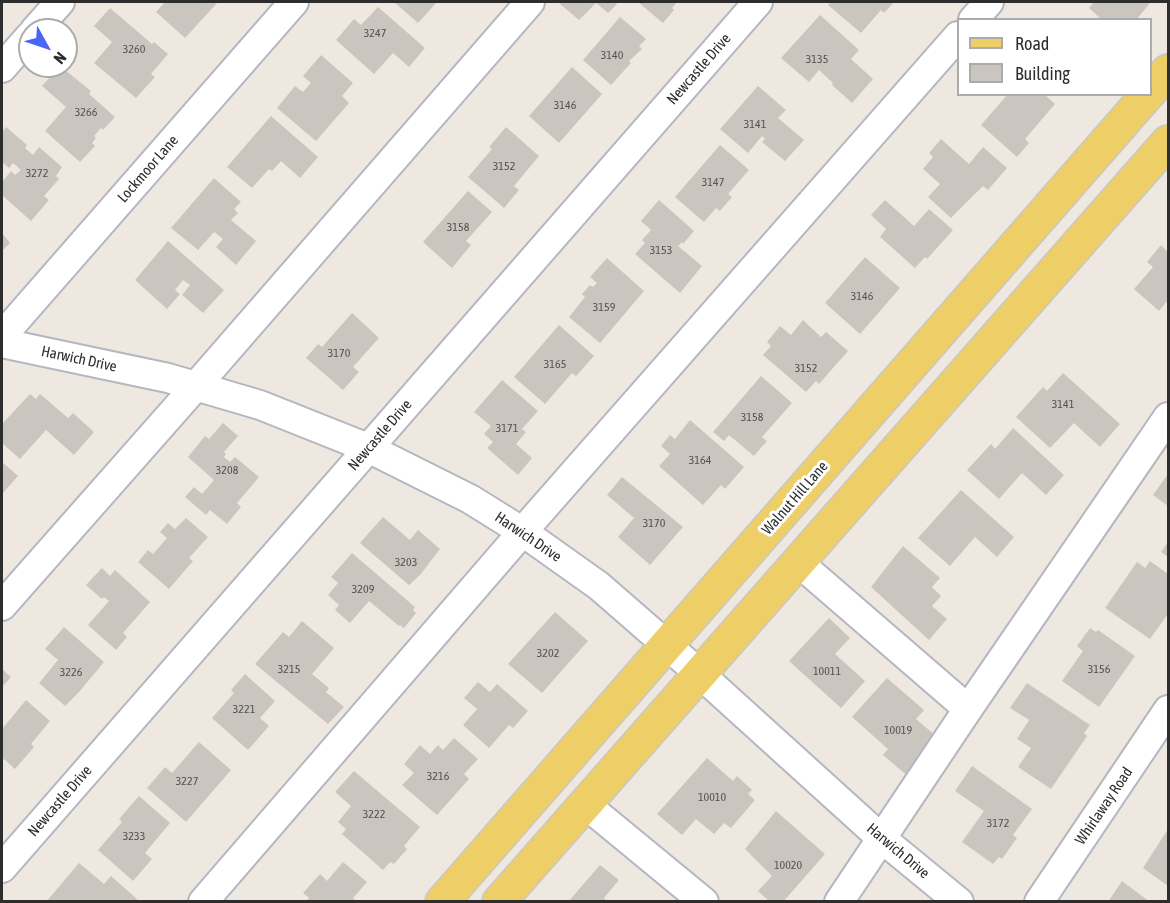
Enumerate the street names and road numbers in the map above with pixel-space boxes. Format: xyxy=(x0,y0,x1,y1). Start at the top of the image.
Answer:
street label: Newcastle Drive xyxy=(663,30,735,108)
street label: Lockmoor Lane xyxy=(114,132,182,206)
street label: Harwich Drive xyxy=(40,342,118,376)
street label: Newcastle Drive xyxy=(344,396,416,474)
street label: Walnut Hill Lane xyxy=(758,458,832,538)
street label: Harwich Drive xyxy=(491,508,565,566)
street label: Newcastle Drive xyxy=(24,762,96,840)
street label: Whirlaway Road xyxy=(1071,764,1137,848)
street label: Harwich Drive xyxy=(863,820,933,882)

